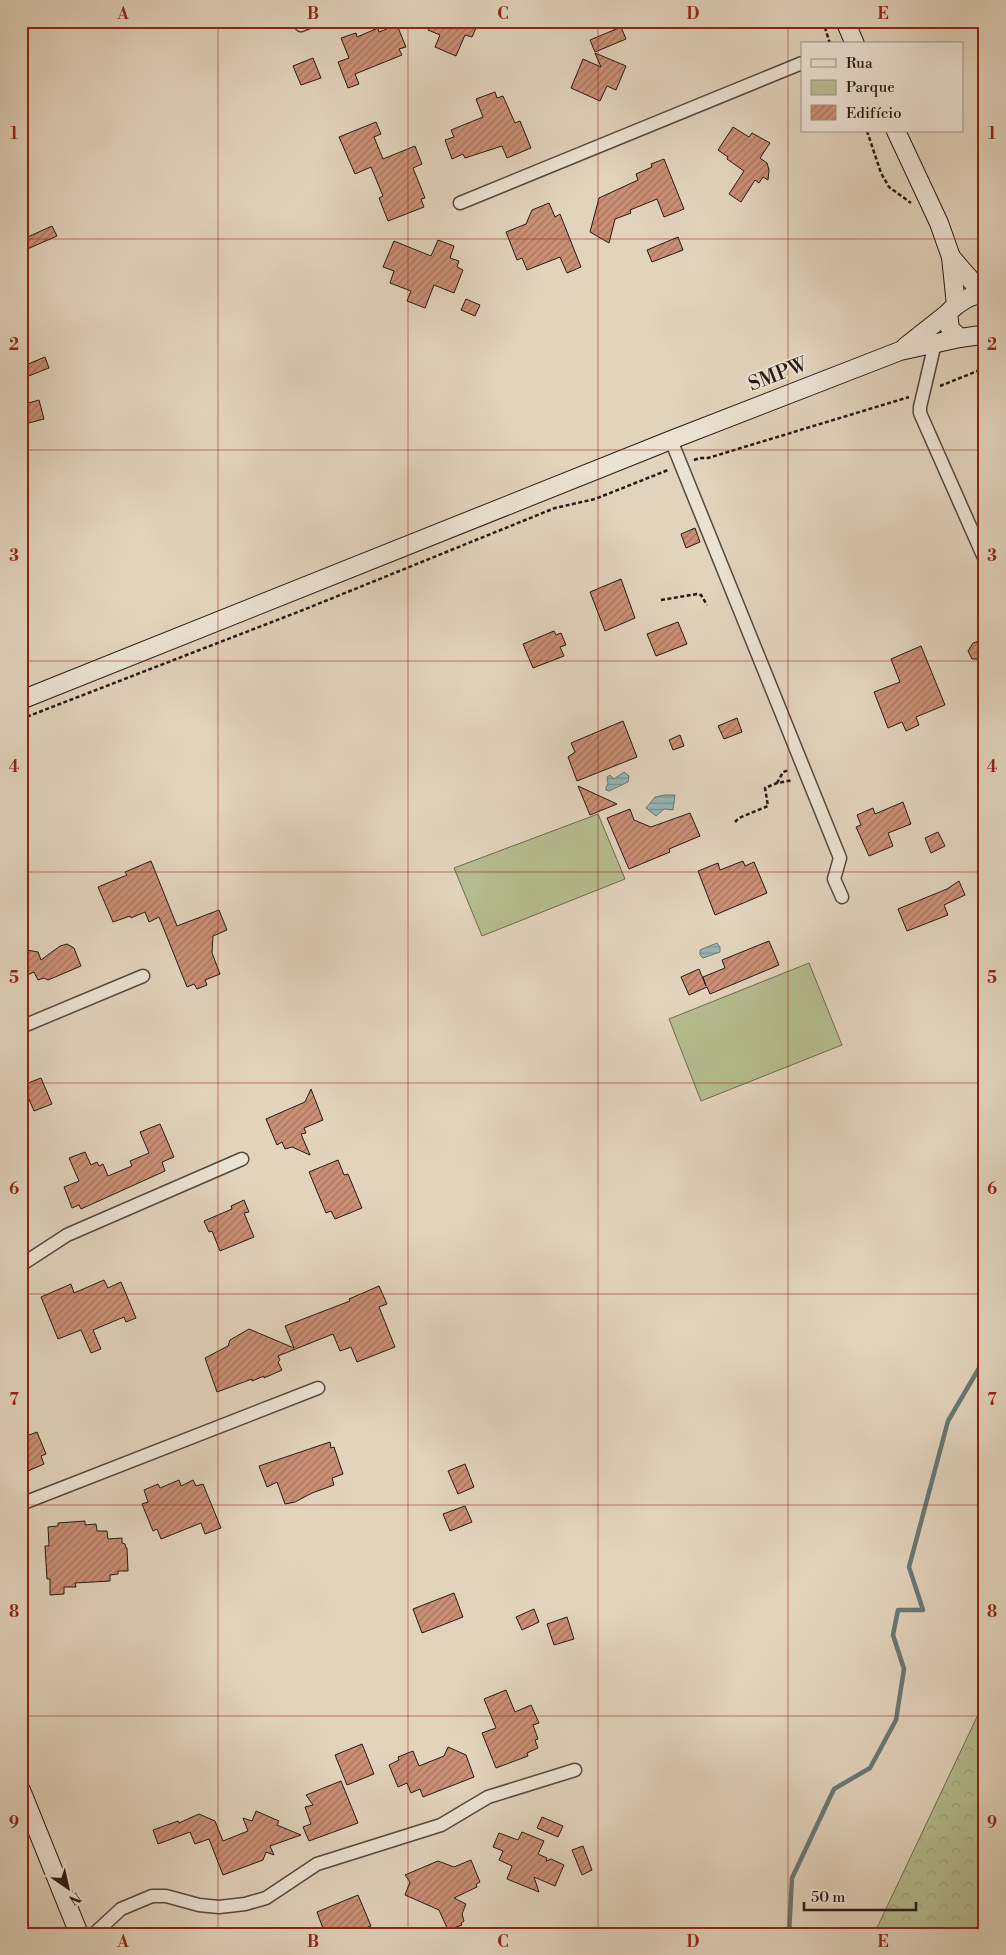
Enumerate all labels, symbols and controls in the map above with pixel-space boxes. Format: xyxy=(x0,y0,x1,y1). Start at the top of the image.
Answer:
text: A xyxy=(116,4,129,24)
text: B xyxy=(307,4,319,24)
text: C xyxy=(497,4,509,24)
text: D xyxy=(687,4,700,24)
text: E xyxy=(877,4,889,24)
legend xyxy=(801,42,964,132)
text: Rua xyxy=(846,54,873,73)
text: Parque xyxy=(846,78,895,97)
text: Edifício xyxy=(846,104,902,123)
text: 1 xyxy=(10,124,18,144)
text: 1 xyxy=(988,124,996,144)
text: 2 xyxy=(9,335,19,355)
text: 2 xyxy=(987,335,997,355)
street label: SMPW xyxy=(745,352,812,398)
text: 3 xyxy=(9,546,19,566)
text: 3 xyxy=(987,546,997,566)
text: 4 xyxy=(9,757,20,777)
text: 4 xyxy=(987,757,998,777)
text: 5 xyxy=(9,968,19,988)
text: 5 xyxy=(987,968,997,988)
text: 6 xyxy=(9,1179,19,1199)
text: 6 xyxy=(987,1179,997,1199)
text: 7 xyxy=(9,1390,19,1410)
text: 7 xyxy=(987,1390,997,1410)
text: 8 xyxy=(9,1602,19,1622)
text: 8 xyxy=(987,1602,997,1622)
text: 9 xyxy=(9,1813,19,1833)
text: 9 xyxy=(987,1813,997,1833)
north arrow xyxy=(42,1862,92,1912)
scale bar xyxy=(804,1880,916,1912)
text: N xyxy=(65,1887,84,1909)
text: 50 m xyxy=(811,1888,845,1907)
text: A xyxy=(116,1932,129,1952)
text: B xyxy=(307,1932,319,1952)
text: C xyxy=(497,1932,509,1952)
text: D xyxy=(687,1932,700,1952)
text: E xyxy=(877,1932,889,1952)

